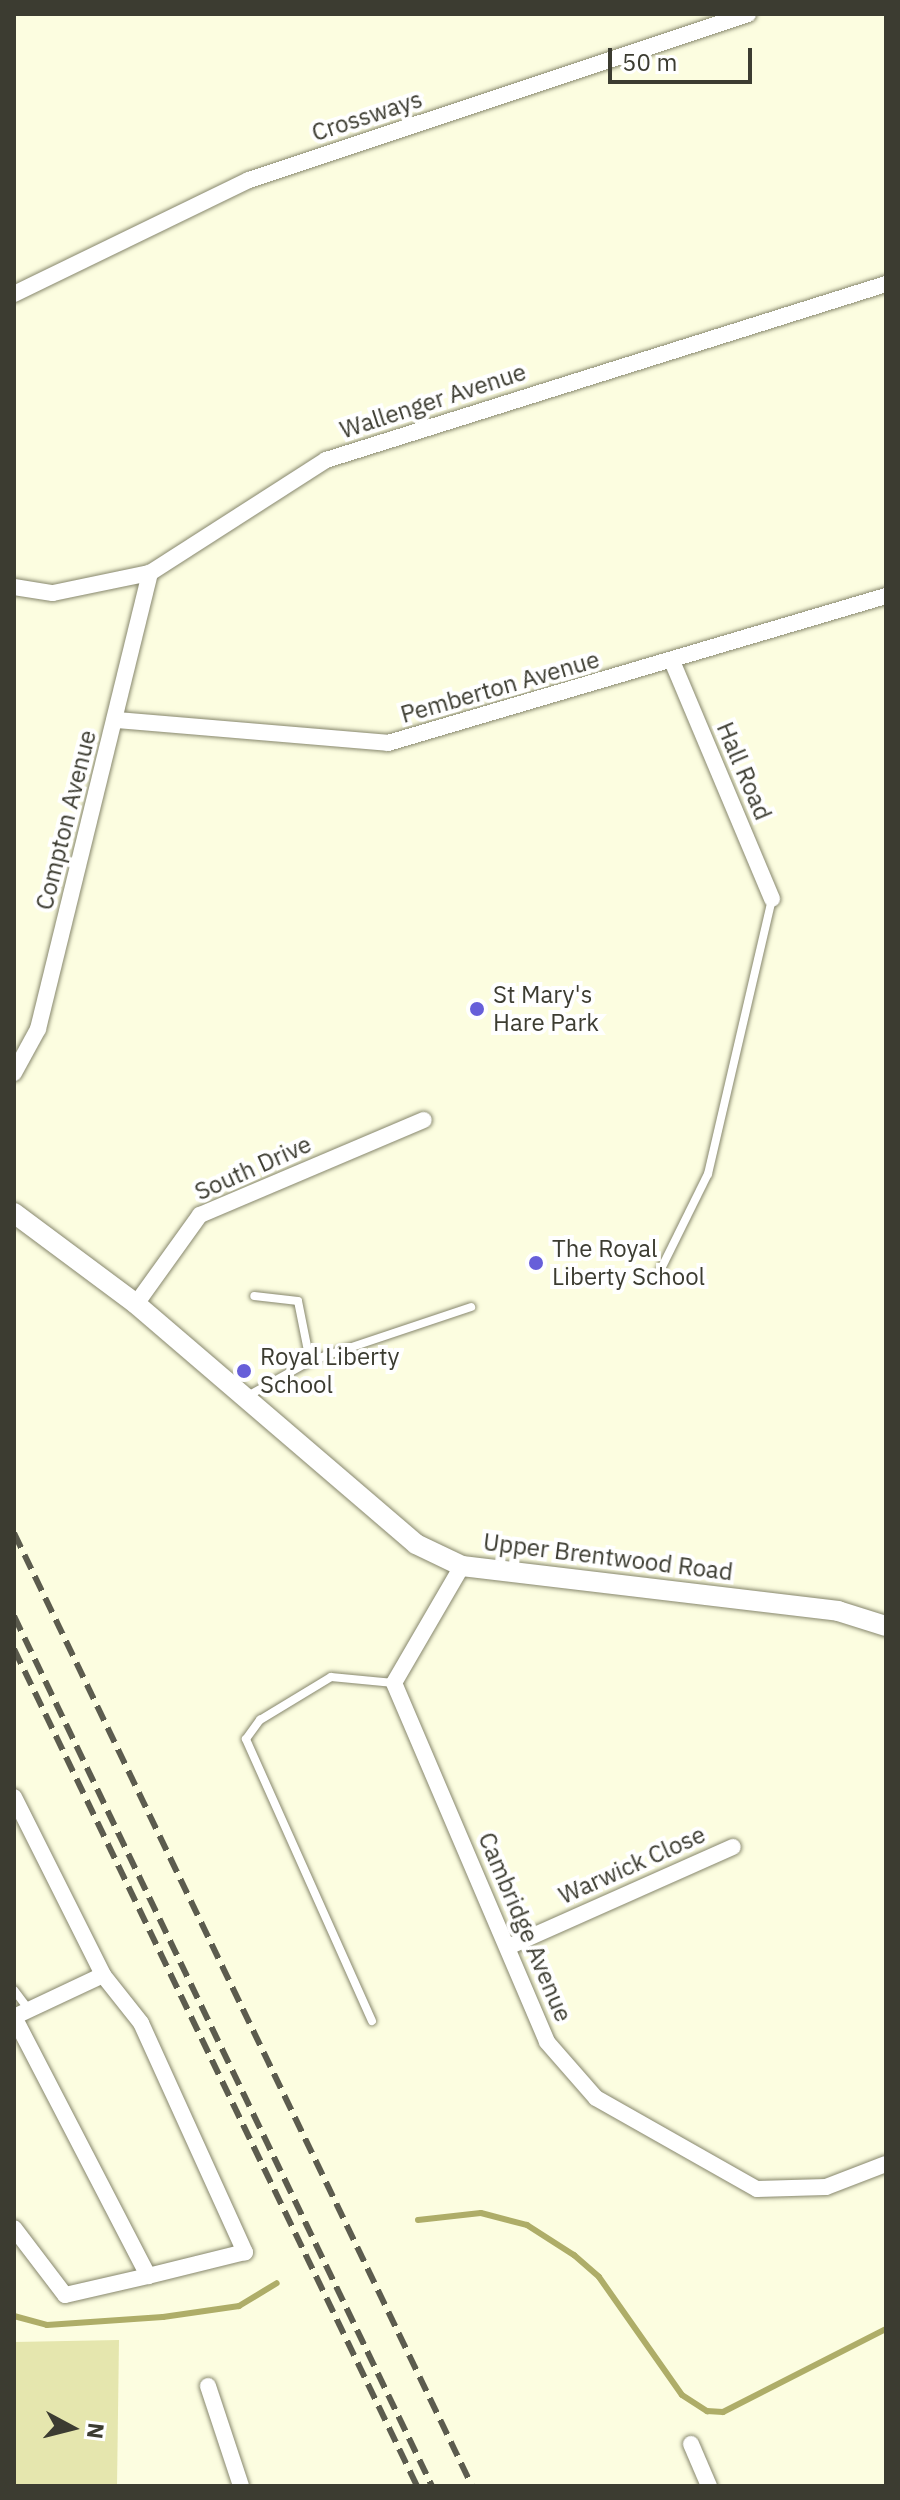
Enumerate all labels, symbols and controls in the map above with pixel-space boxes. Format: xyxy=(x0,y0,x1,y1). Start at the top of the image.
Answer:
scale bar xyxy=(612,32,756,82)
text: 50 m xyxy=(622,46,677,78)
street label: Crossways xyxy=(308,85,426,147)
street label: Wallenger Avenue xyxy=(336,357,530,445)
street label: Pemberton Avenue xyxy=(397,645,603,729)
street label: Hall Road xyxy=(711,718,777,824)
street label: Compton Avenue xyxy=(30,727,102,913)
place label: St Mary's Hare Park xyxy=(493,981,599,1037)
marker: St Mary's Hare Park xyxy=(468,1000,486,1018)
street label: South Drive xyxy=(190,1130,316,1206)
place label: The Royal Liberty School xyxy=(552,1235,705,1291)
marker: The Royal Liberty School xyxy=(527,1254,545,1272)
place label: Royal Liberty School xyxy=(260,1343,399,1399)
marker: Royal Liberty School xyxy=(235,1362,253,1380)
street label: Upper Brentwood Road xyxy=(482,1527,734,1587)
street label: Warwick Close xyxy=(554,1820,710,1910)
street label: Cambridge Avenue xyxy=(472,1828,578,2026)
north arrow xyxy=(32,2388,112,2468)
text: N xyxy=(81,2421,112,2441)

